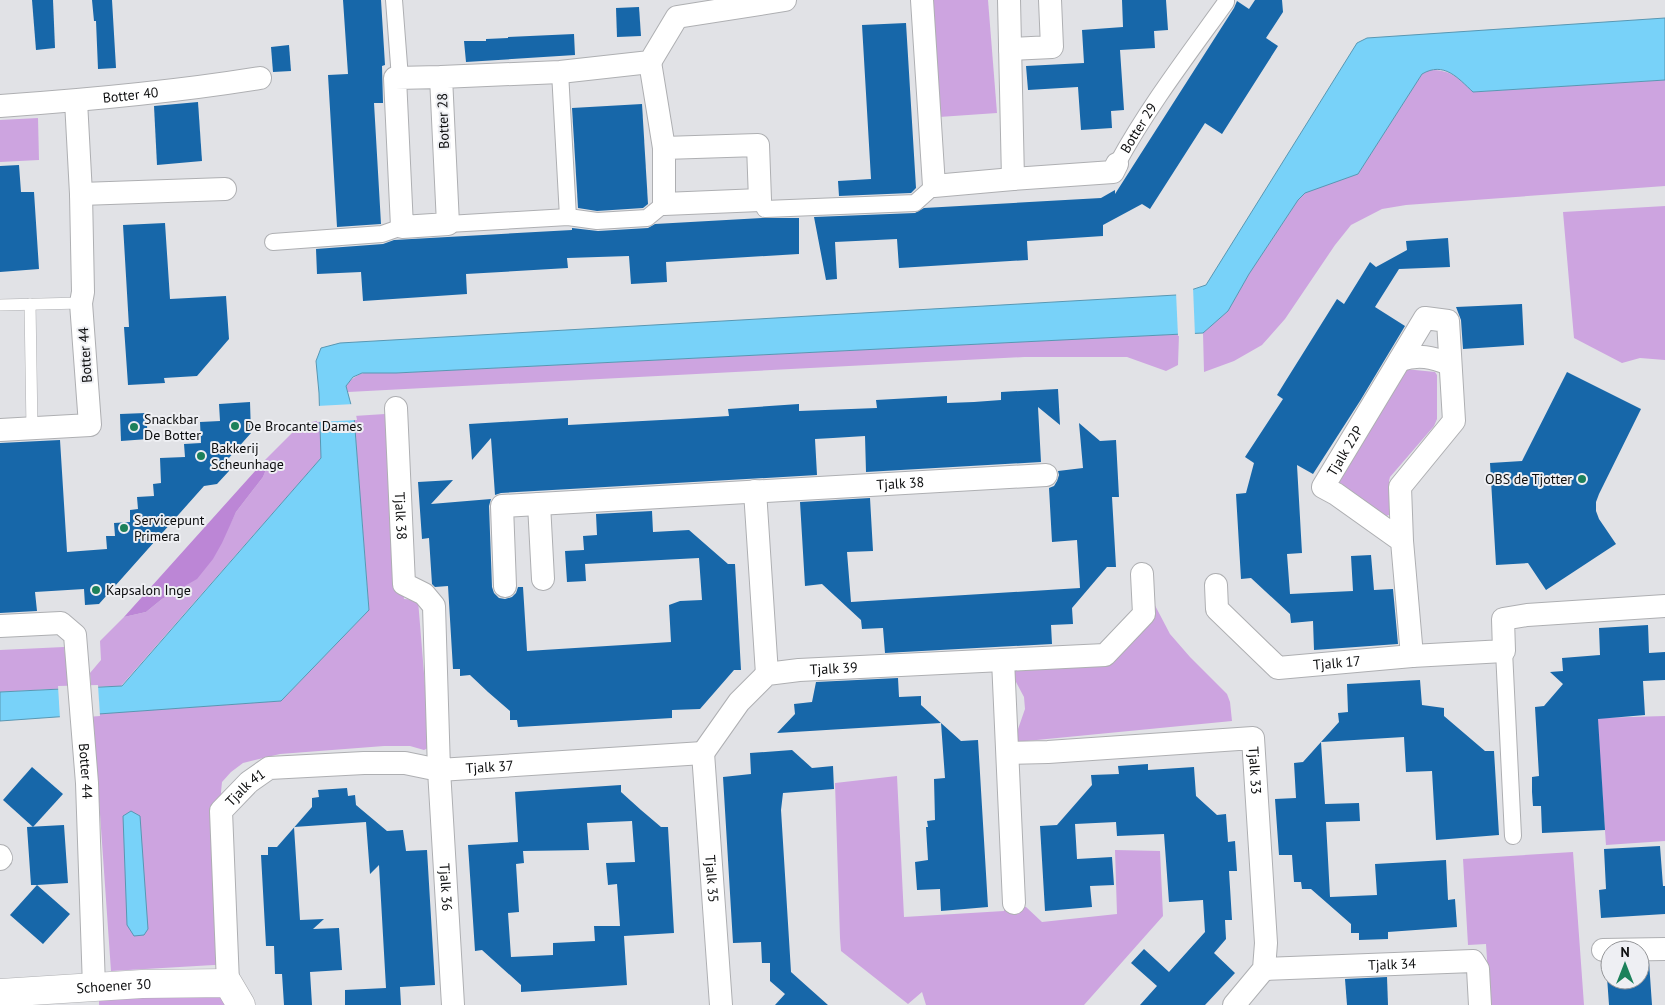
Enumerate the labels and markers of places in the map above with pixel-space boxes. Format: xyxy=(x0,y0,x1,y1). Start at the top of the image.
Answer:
place label: Snackbar De Botter xyxy=(144,410,201,444)
place label: De Brocante Dames xyxy=(245,417,362,435)
marker: De Brocante Dames xyxy=(229,420,241,432)
marker: Snackbar De Botter xyxy=(128,421,140,433)
place label: Bakkerij Scheunhage xyxy=(211,439,284,473)
marker: Bakkerij Scheunhage xyxy=(195,450,207,462)
place label: OBS de Tjotter xyxy=(1485,470,1572,488)
marker: OBS de Tjotter xyxy=(1576,473,1588,485)
place label: Servicepunt Primera xyxy=(134,511,205,545)
marker: Servicepunt Primera xyxy=(118,522,130,534)
place label: Kapsalon Inge xyxy=(106,581,191,599)
marker: Kapsalon Inge xyxy=(90,584,102,596)

